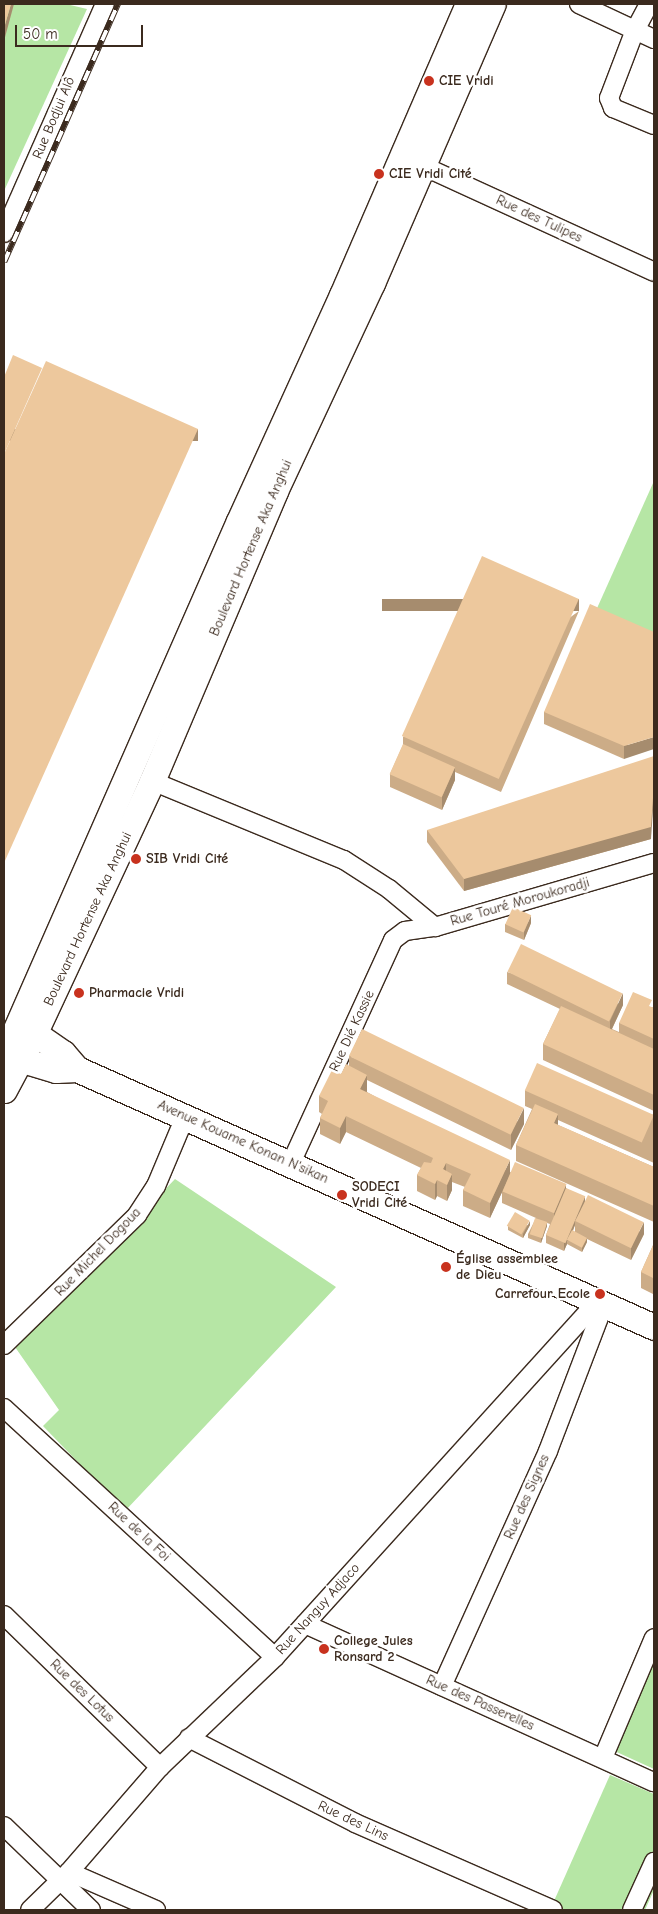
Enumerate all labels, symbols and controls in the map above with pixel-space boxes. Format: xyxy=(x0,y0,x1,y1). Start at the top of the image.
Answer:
scale bar xyxy=(18,15,145,47)
text: 50 m xyxy=(23,25,58,43)
place label: CIE Vridi xyxy=(439,73,494,89)
street label: Rue Bodjui Alô xyxy=(29,74,79,162)
marker: CIE Vridi xyxy=(423,75,435,87)
place label: CIE Vridi Cité xyxy=(389,166,472,182)
marker: CIE Vridi Cité xyxy=(373,168,385,180)
street label: Rue des Tulipes xyxy=(493,192,585,246)
street label: Boulevard Hortense Aka Anghui xyxy=(206,457,296,639)
street label: Boulevard Hortense Aka Anghui xyxy=(40,829,136,1009)
place label: SIB Vridi Cité xyxy=(146,851,228,867)
marker: SIB Vridi Cité xyxy=(130,853,142,865)
street label: Rue Touré Moroukoradji xyxy=(449,874,591,930)
place label: Pharmacie Vridi xyxy=(89,985,184,1001)
marker: Pharmacie Vridi xyxy=(73,987,85,999)
street label: Rue Dié Kassie xyxy=(326,988,378,1074)
street label: Avenue Kouame Konan N'sikan xyxy=(155,1097,331,1187)
place label: SODECI Vridi Cité xyxy=(352,1179,407,1212)
marker: SODECI Vridi Cité xyxy=(336,1189,348,1201)
street label: Rue Michel Dogoua xyxy=(51,1204,145,1300)
place label: Église assemblee de Dieu xyxy=(456,1251,558,1284)
marker: Église assemblee de Dieu xyxy=(440,1261,452,1273)
place label: Carrefour Ecole xyxy=(495,1286,590,1302)
marker: Carrefour Ecole xyxy=(594,1288,606,1300)
street label: Rue des Signes xyxy=(501,1452,553,1542)
street label: Rue de la Foi xyxy=(104,1499,174,1565)
street label: Rue Nanguy Adjaco xyxy=(273,1560,363,1658)
place label: College Jules Ronsard 2 xyxy=(334,1633,413,1665)
marker: College Jules Ronsard 2 xyxy=(318,1643,330,1655)
street label: Rue des Lotus xyxy=(46,1656,118,1726)
street label: Rue des Passerelles xyxy=(423,1672,537,1734)
street label: Rue des Lins xyxy=(315,1797,391,1845)

